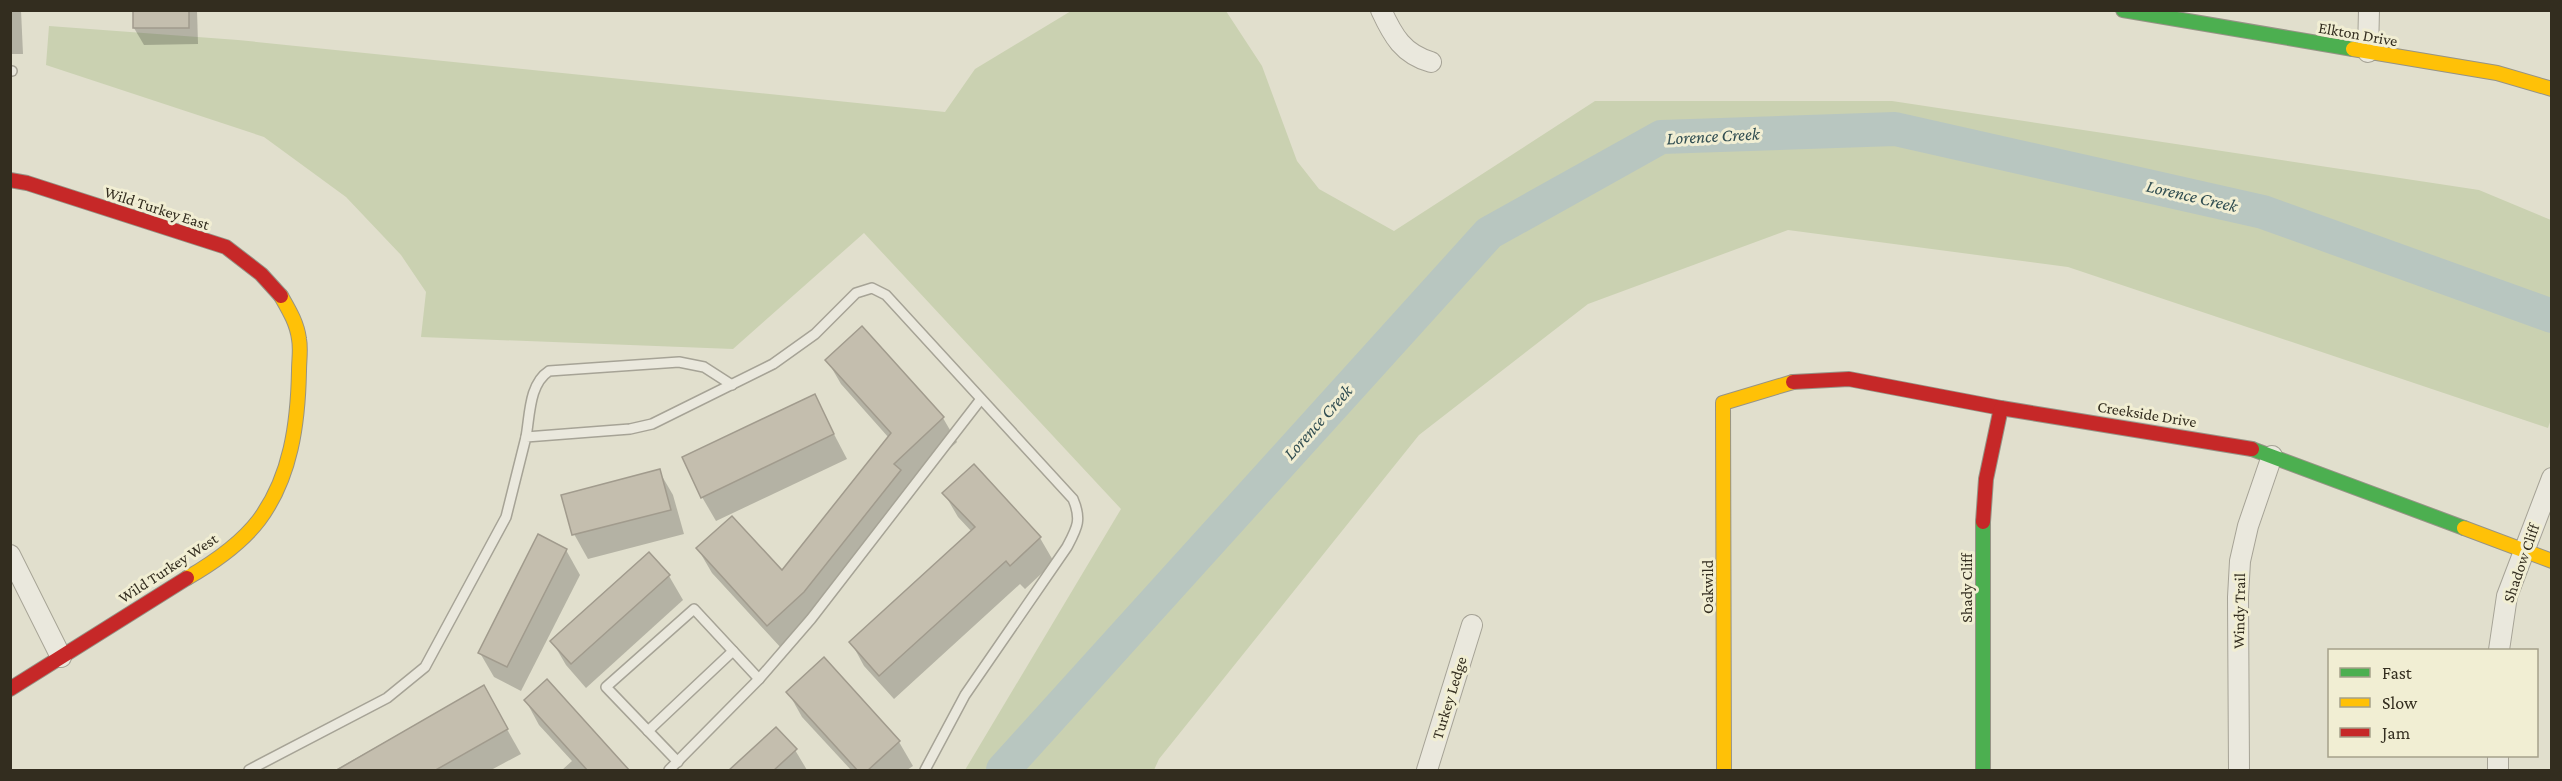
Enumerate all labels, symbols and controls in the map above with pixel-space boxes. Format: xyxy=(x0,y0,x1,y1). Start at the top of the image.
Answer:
street label: Elkton Drive xyxy=(2317,19,2399,49)
water label: Lorence Creek xyxy=(1666,124,1761,148)
water label: Lorence Creek xyxy=(2144,176,2241,216)
street label: Wild Turkey East xyxy=(102,183,212,234)
water label: Lorence Creek xyxy=(1279,380,1357,463)
street label: Creekside Drive xyxy=(2096,398,2198,430)
street label: Shadow Cliff xyxy=(2500,520,2543,604)
street label: Wild Turkey West xyxy=(115,529,222,607)
street label: Shady Cliff xyxy=(1958,552,1976,623)
street label: Oakwild xyxy=(1699,559,1716,614)
street label: Windy Trail xyxy=(2230,573,2249,649)
legend xyxy=(2328,649,2538,757)
street label: Turkey Ledge xyxy=(1428,655,1471,742)
text: Fast xyxy=(2382,663,2413,683)
text: Slow xyxy=(2382,693,2418,713)
text: Jam xyxy=(2380,723,2411,743)

